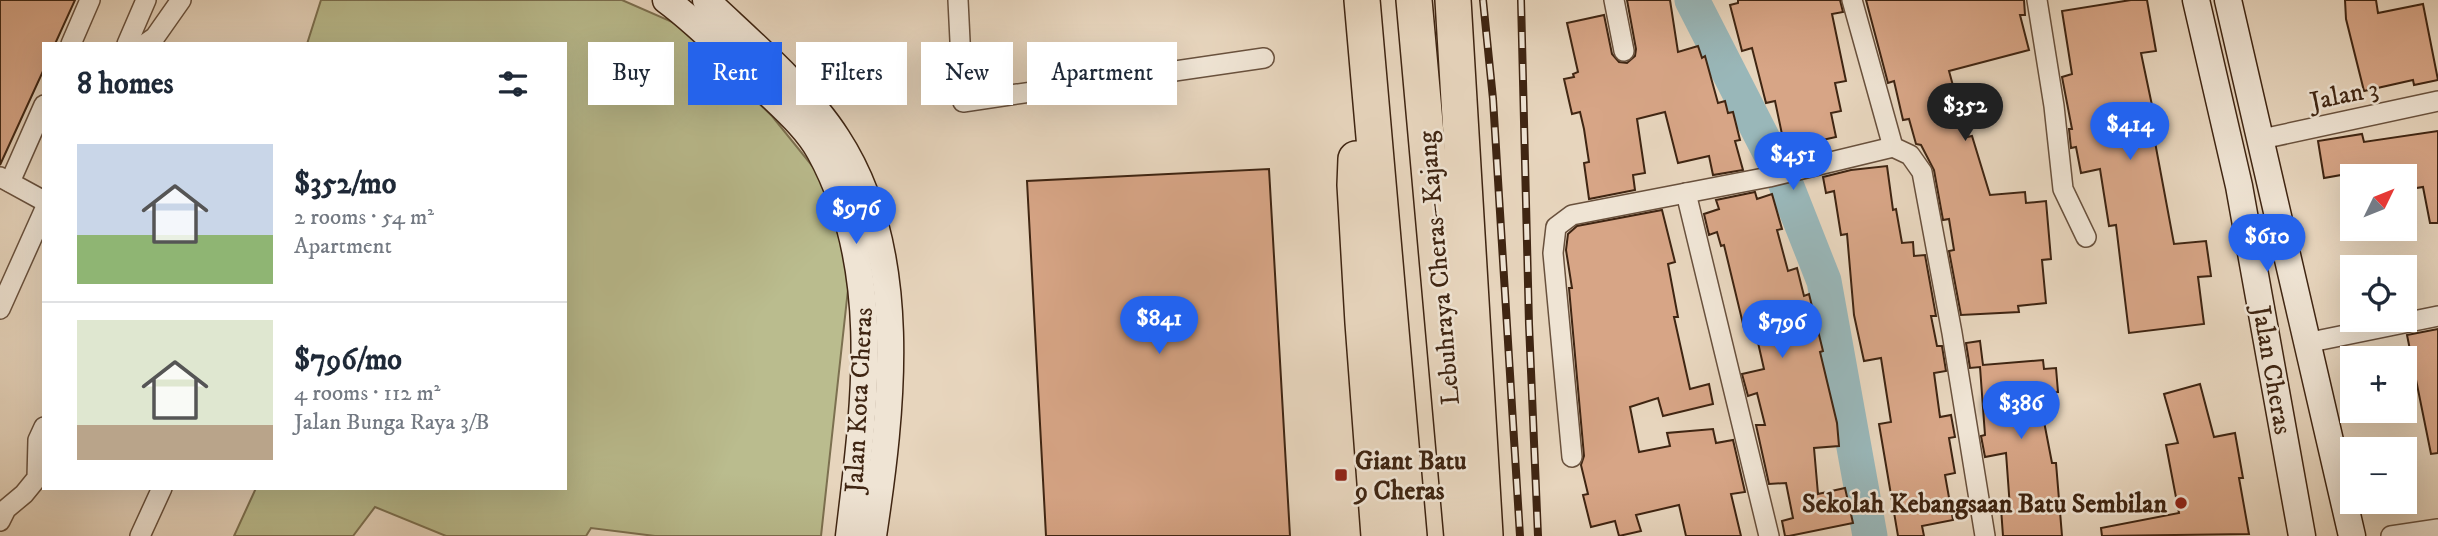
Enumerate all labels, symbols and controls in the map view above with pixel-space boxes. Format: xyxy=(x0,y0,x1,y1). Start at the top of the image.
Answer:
chip: Buy xyxy=(588,42,674,105)
chip: Rent xyxy=(688,42,782,105)
chip: Filters xyxy=(796,42,907,105)
chip: New xyxy=(921,42,1013,105)
chip: Apartment xyxy=(1027,42,1177,105)
icon: filters xyxy=(494,65,532,103)
text: 8 homes xyxy=(77,66,174,103)
street label: Jalan 3 xyxy=(2305,72,2381,119)
pin: $352 xyxy=(1924,83,2006,143)
text: $352 xyxy=(1943,91,1987,120)
pin: $414 xyxy=(2089,102,2171,162)
text: $414 xyxy=(2106,110,2154,139)
street label: Lebuhraya Cheras–Kajang xyxy=(1411,129,1468,406)
pin: $451 xyxy=(1752,132,1834,192)
text: $451 xyxy=(1770,140,1816,169)
north arrow xyxy=(2340,164,2417,242)
map controls xyxy=(2340,164,2417,514)
text: $352/mo xyxy=(294,166,396,203)
icon: home xyxy=(133,172,217,256)
pin: $976 xyxy=(815,187,897,246)
text: $976 xyxy=(832,194,880,223)
text: 2 rooms · 54 m² xyxy=(294,203,434,232)
pin: $610 xyxy=(2226,215,2308,274)
text: $610 xyxy=(2244,222,2290,251)
text: Apartment xyxy=(294,232,392,261)
button: locate xyxy=(2340,255,2417,332)
pin: $841 xyxy=(1118,296,1200,356)
pin: $796 xyxy=(1741,300,1823,360)
street label: Jalan Cheras xyxy=(2244,301,2299,437)
text: $841 xyxy=(1136,304,1182,333)
street label: Jalan Kota Cheras xyxy=(838,307,881,496)
text: $796 xyxy=(1758,308,1806,337)
text: $796/mo xyxy=(294,342,402,379)
button: + xyxy=(2340,346,2417,423)
icon: home xyxy=(133,348,217,432)
text: 4 rooms · 112 m² xyxy=(294,379,441,408)
pin: $386 xyxy=(1980,382,2062,441)
text: $386 xyxy=(1999,389,2043,418)
text: Jalan Bunga Raya 3/B xyxy=(294,408,490,437)
button: − xyxy=(2340,437,2417,514)
place label: Giant Batu 9 Cheras xyxy=(1353,445,1467,508)
marker: Giant Batu 9 Cheras xyxy=(1333,467,1349,483)
place label: Sekolah Kebangsaan Batu Sembilan xyxy=(1802,488,2167,521)
marker: Sekolah Kebangsaan Batu Sembilan xyxy=(2173,495,2189,511)

